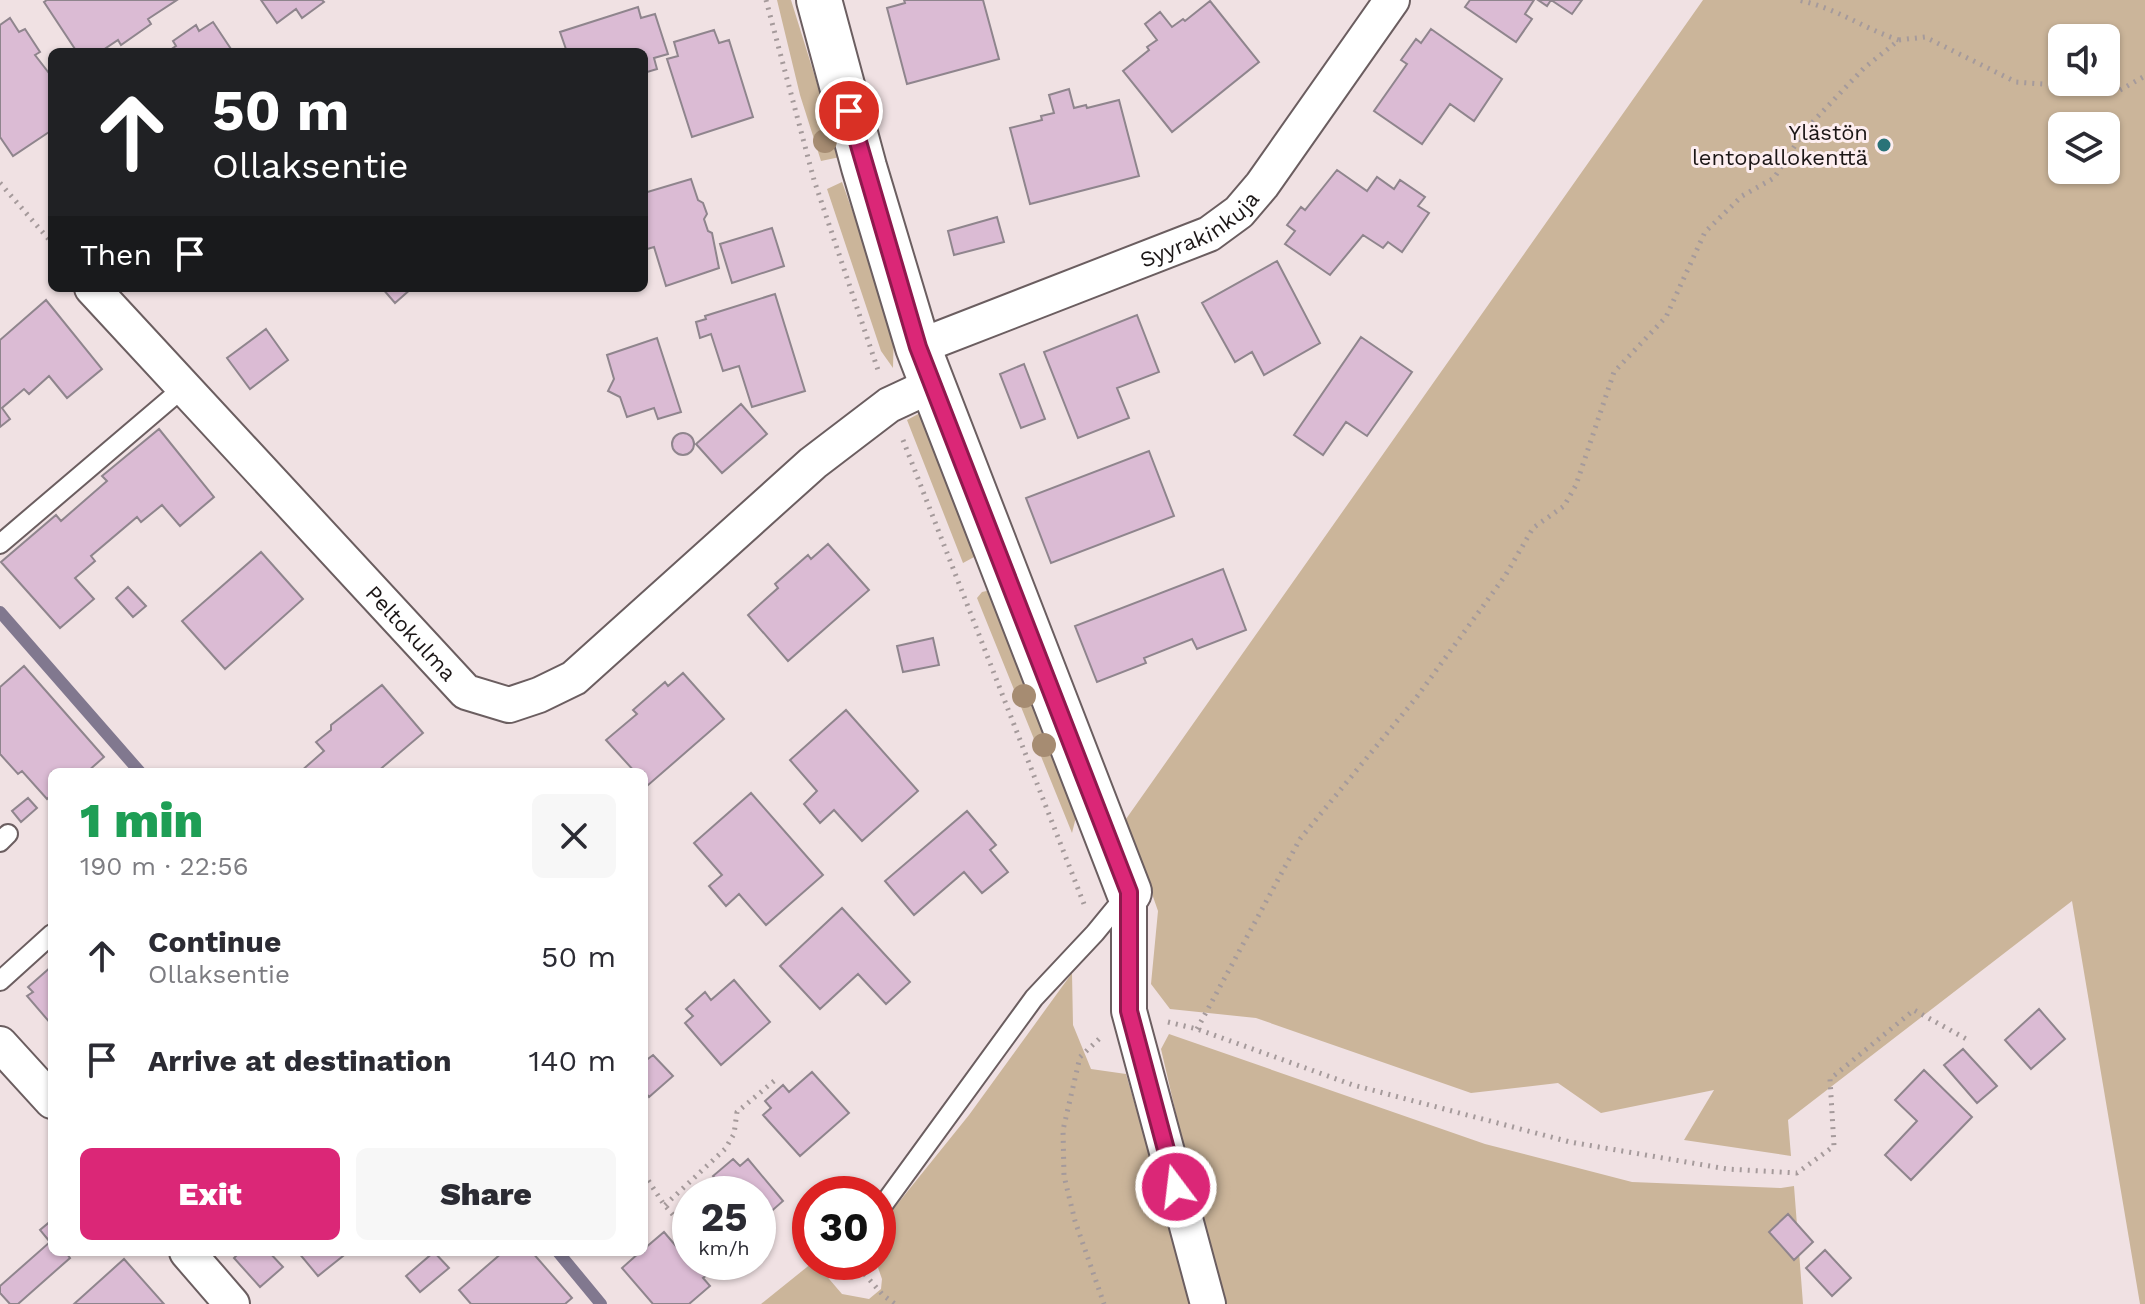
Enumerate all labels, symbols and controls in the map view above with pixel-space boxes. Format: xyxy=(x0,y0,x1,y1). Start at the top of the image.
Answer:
map controls xyxy=(2048,24,2120,184)
button: sound xyxy=(2048,24,2120,96)
pin xyxy=(815,77,883,145)
text: 50 m xyxy=(212,78,349,144)
icon: ahead xyxy=(80,80,184,184)
icon: arrive xyxy=(827,89,871,133)
button: layers xyxy=(2048,112,2120,184)
place label: Ylästön lentopallokenttä xyxy=(1692,120,1868,170)
marker: Ylästön lentopallokenttä xyxy=(1875,136,1893,154)
text: Ollaksentie xyxy=(212,145,409,187)
street label: Syyrakinkuja xyxy=(1136,186,1264,272)
icon: arrive xyxy=(168,232,212,276)
text: Then xyxy=(80,237,152,272)
street label: Peltokulma xyxy=(361,580,462,686)
text: 1 min xyxy=(80,792,203,849)
button: close xyxy=(532,794,616,878)
text: 190 m · 22:56 xyxy=(80,851,249,881)
text: Continue xyxy=(148,924,281,959)
icon: ahead xyxy=(80,934,124,978)
text: 50 m xyxy=(541,939,616,974)
text: Ollaksentie xyxy=(148,959,290,989)
icon: arrive xyxy=(80,1038,124,1082)
text: Arrive at destination xyxy=(148,1043,452,1078)
text: 140 m xyxy=(528,1043,616,1078)
position arrow xyxy=(1134,1145,1218,1229)
button: Exit xyxy=(80,1148,340,1240)
button: Share xyxy=(356,1148,616,1240)
speed limit sign: 30 xyxy=(792,1176,896,1280)
text: 25 xyxy=(700,1194,748,1241)
text: km/h xyxy=(698,1236,750,1260)

